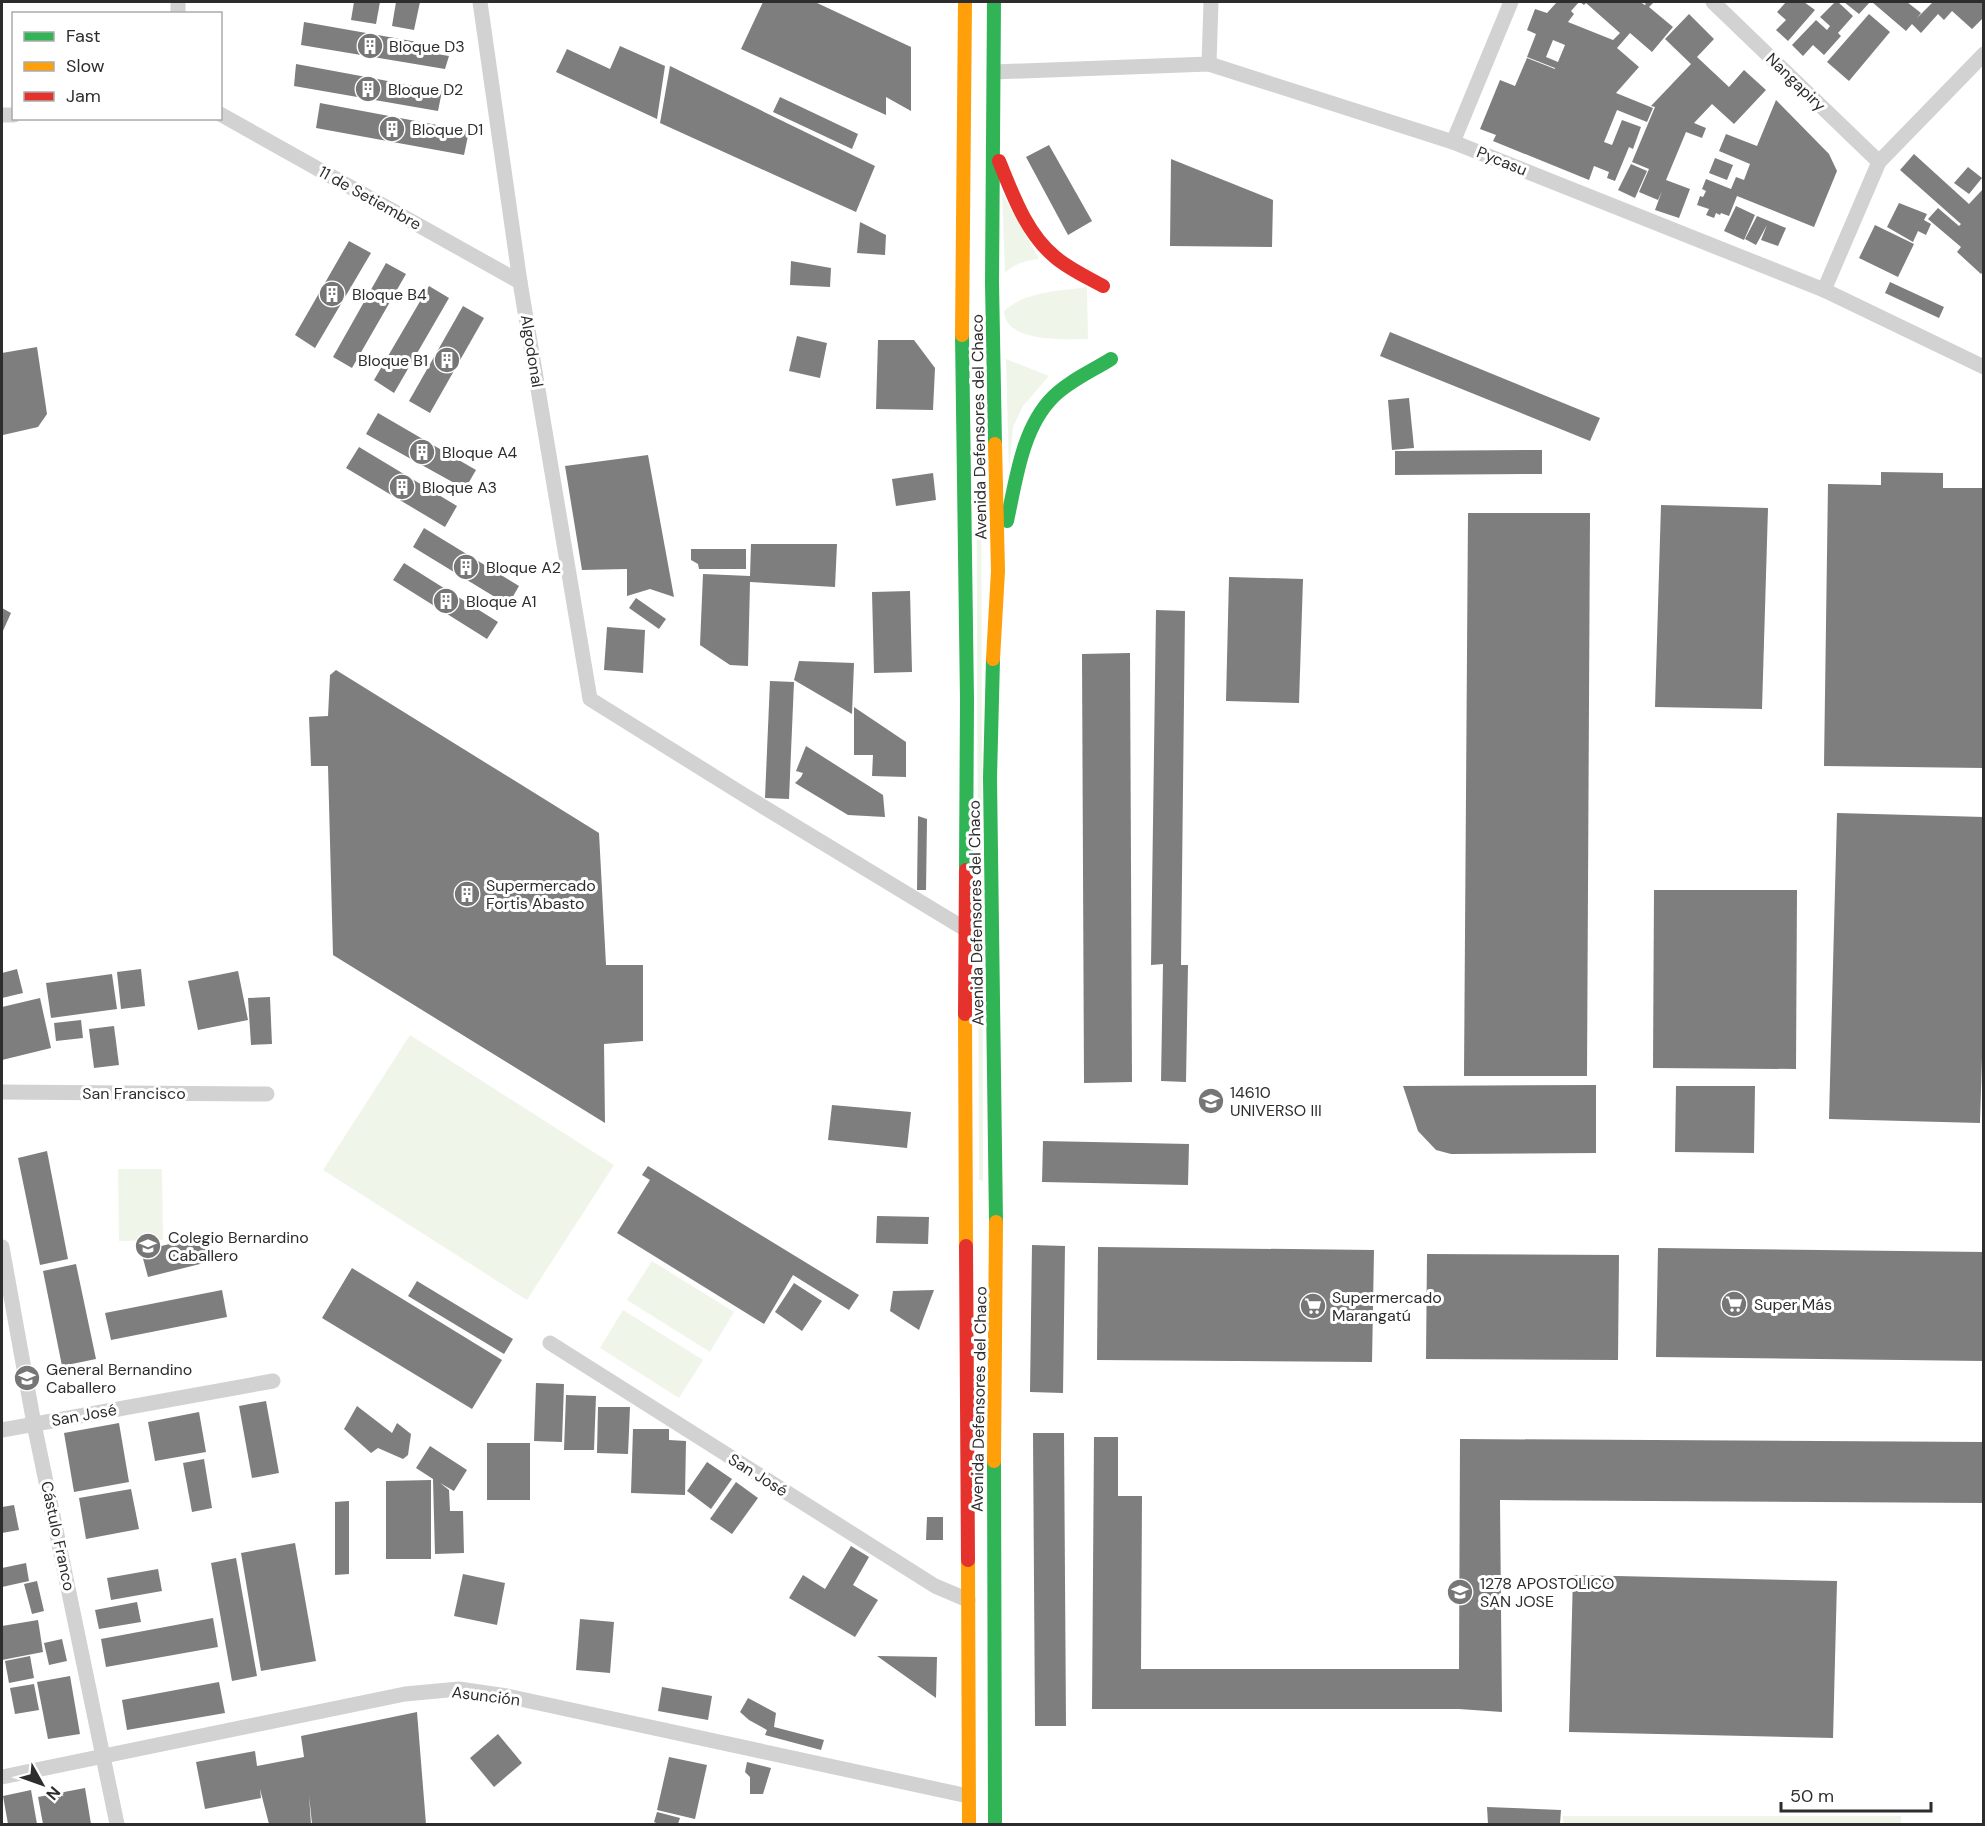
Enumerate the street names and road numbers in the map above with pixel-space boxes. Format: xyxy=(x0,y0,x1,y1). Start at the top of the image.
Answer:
street label: Nangapiry xyxy=(1762,48,1830,116)
street label: Pycasu xyxy=(1474,141,1530,181)
street label: 11 de Setiembre xyxy=(315,161,425,235)
street label: Algodonal xyxy=(516,313,548,389)
street label: Avenida Defensores del Chaco xyxy=(967,314,991,540)
street label: Avenida Defensores del Chaco xyxy=(964,800,988,1026)
street label: San Francisco xyxy=(82,1083,186,1104)
street label: Avenida Defensores del Chaco xyxy=(967,1286,991,1512)
street label: San José xyxy=(50,1399,118,1431)
street label: San José xyxy=(724,1449,792,1501)
street label: Cástulo Franco xyxy=(36,1479,80,1593)
street label: Asunción xyxy=(451,1681,521,1711)

